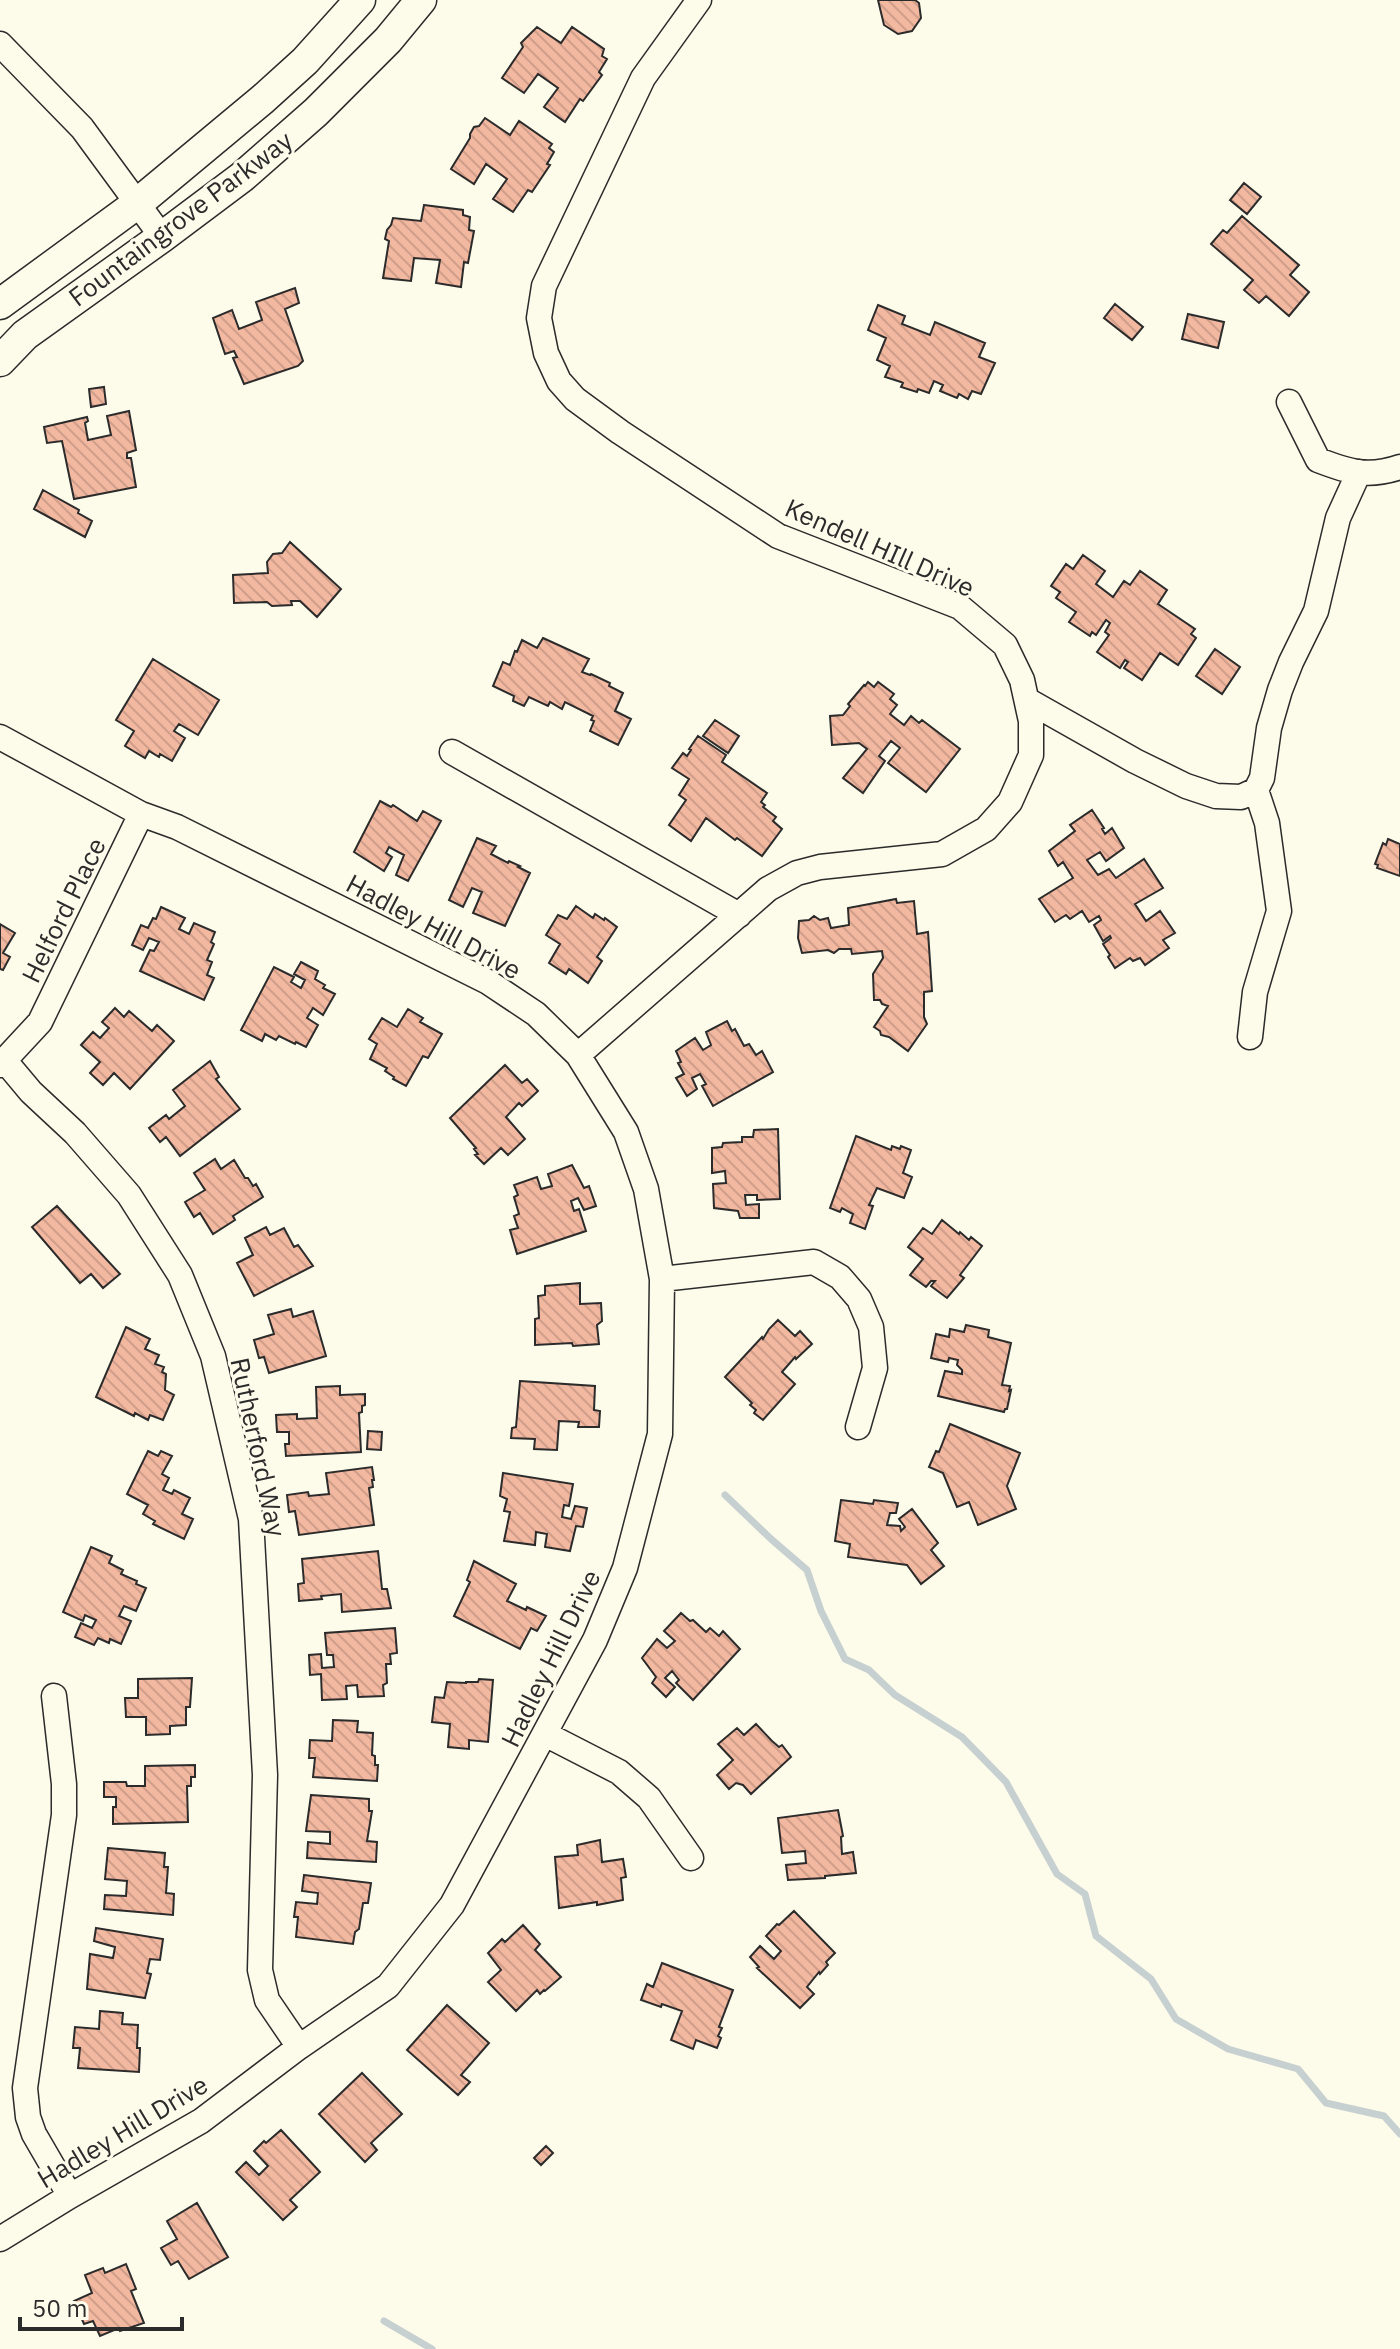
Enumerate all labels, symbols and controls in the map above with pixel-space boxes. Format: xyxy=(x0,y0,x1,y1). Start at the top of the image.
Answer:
street label: Fountaingrove Parkway xyxy=(61,123,299,313)
street label: Kendell HIll Drive xyxy=(780,490,980,604)
street label: Helford Place xyxy=(13,832,113,988)
street label: Hadley Hill Drive xyxy=(341,866,527,986)
street label: Rutherford Way xyxy=(223,1354,295,1540)
street label: Hadley Hill Drive xyxy=(492,1564,608,1752)
street label: Hadley Hill Drive xyxy=(31,2067,213,2195)
scale bar xyxy=(20,2281,182,2331)
text: 50 m xyxy=(32,2292,87,2324)

